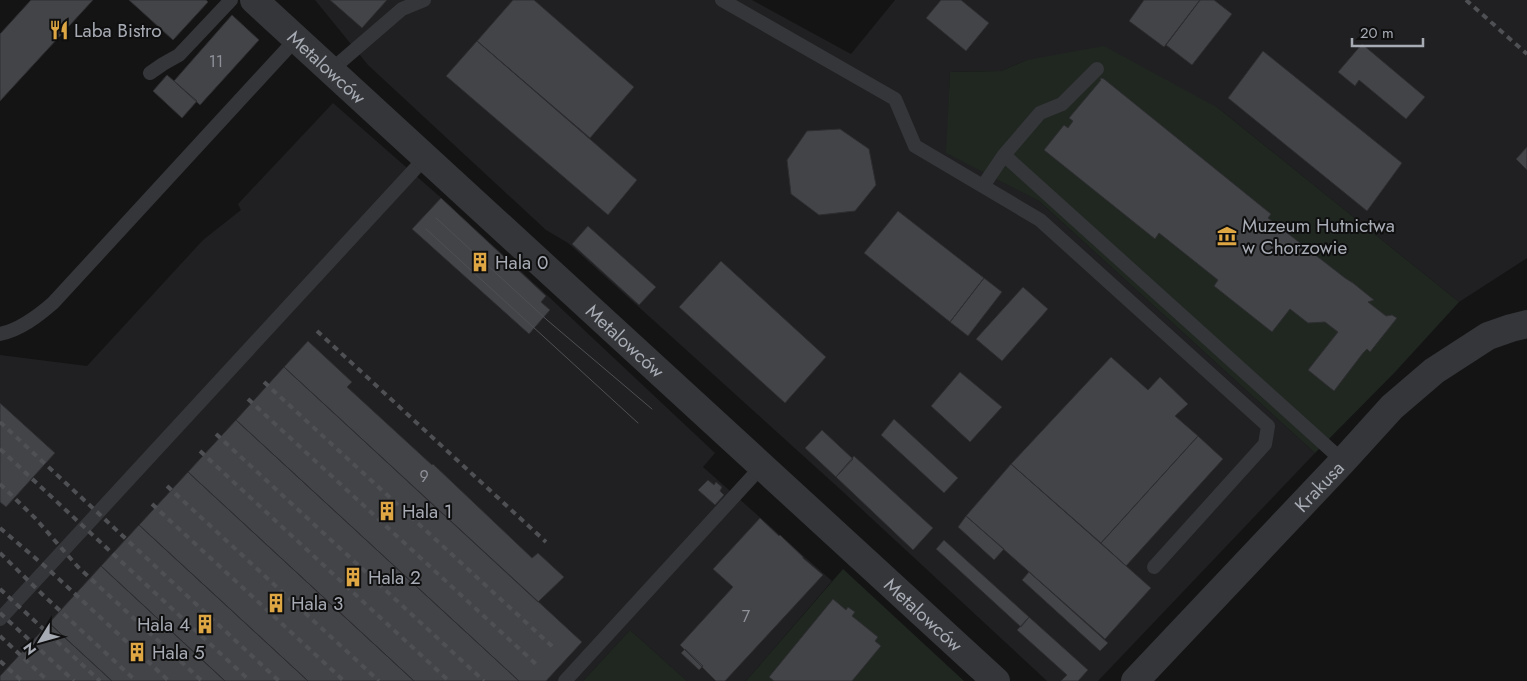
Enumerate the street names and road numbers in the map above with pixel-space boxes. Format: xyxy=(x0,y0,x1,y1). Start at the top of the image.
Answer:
street label: Metalowców xyxy=(282,24,372,110)
street label: Metalowców xyxy=(580,298,671,384)
street label: Krakusa xyxy=(1288,455,1350,518)
street label: Metalowców xyxy=(878,572,969,658)

